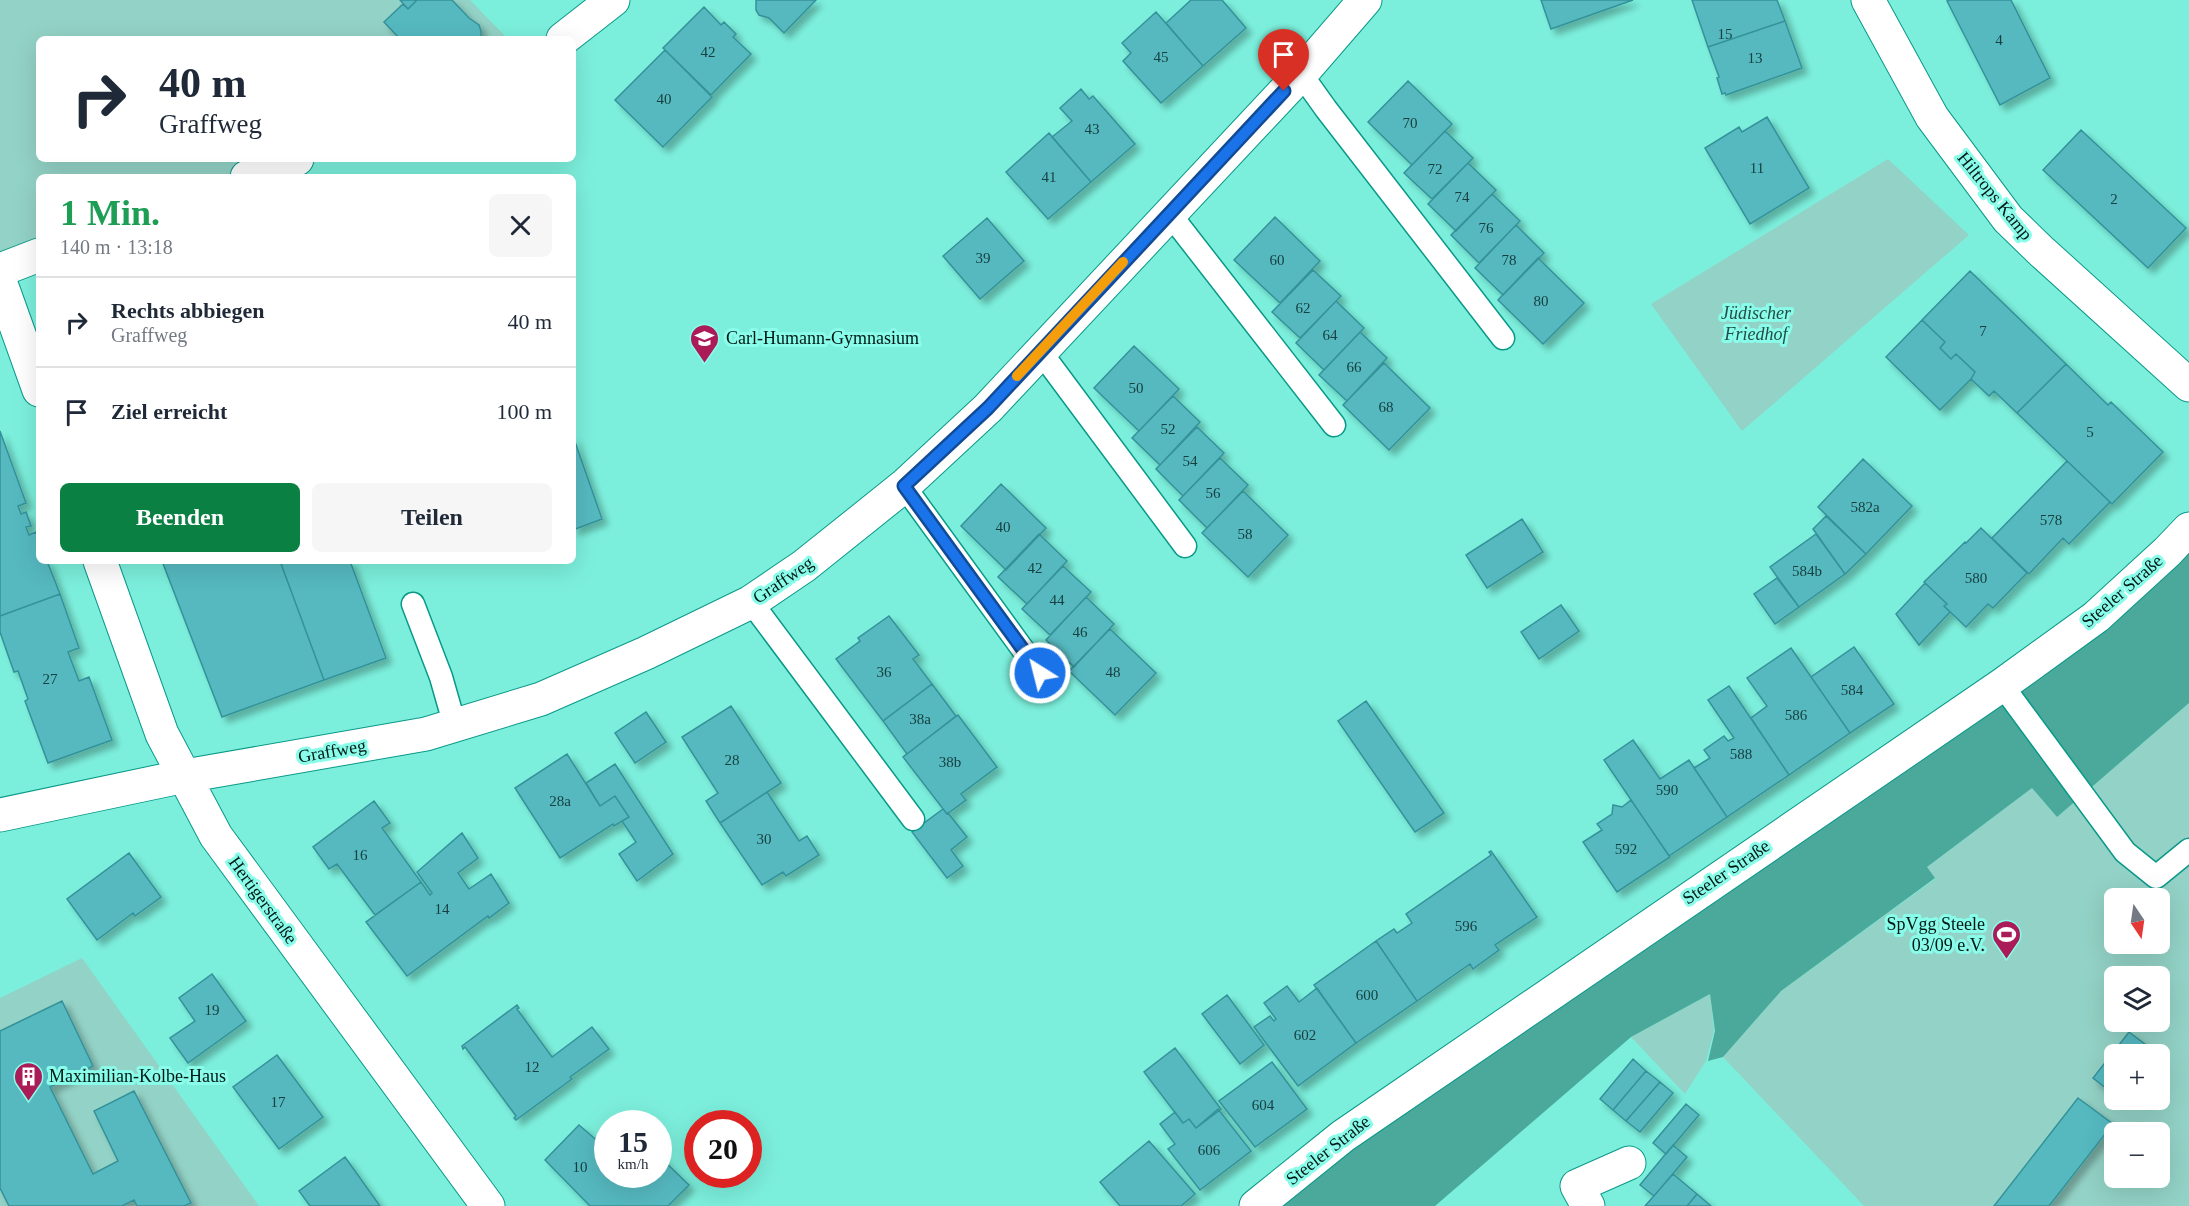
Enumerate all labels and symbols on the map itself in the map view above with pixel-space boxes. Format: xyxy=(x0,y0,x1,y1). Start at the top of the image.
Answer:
house number: 15 xyxy=(1718,26,1733,42)
pin xyxy=(1258,29,1309,91)
house number: 4 xyxy=(1995,32,2003,48)
house number: 42 xyxy=(701,44,716,60)
house number: 45 xyxy=(1154,49,1169,65)
house number: 13 xyxy=(1748,50,1763,66)
house number: 40 xyxy=(657,91,672,107)
house number: 70 xyxy=(1403,115,1418,131)
house number: 43 xyxy=(1085,121,1100,137)
street label: Hiltrops Kamp xyxy=(1953,148,2037,244)
house number: 11 xyxy=(1750,160,1764,176)
house number: 72 xyxy=(1428,161,1443,177)
house number: 41 xyxy=(1042,169,1057,185)
house number: 74 xyxy=(1455,189,1470,205)
house number: 2 xyxy=(2110,191,2118,207)
house number: 76 xyxy=(1479,220,1494,236)
house number: 39 xyxy=(976,250,991,266)
house number: 60 xyxy=(1270,252,1285,268)
house number: 78 xyxy=(1502,252,1517,268)
house number: 80 xyxy=(1534,293,1549,309)
house number: 62 xyxy=(1296,300,1311,316)
park label: Jüdischer Friedhof xyxy=(1721,303,1792,344)
school or university icon: Carl-Humann-Gymnasium xyxy=(689,322,721,364)
house number: 7 xyxy=(1979,323,1987,339)
house number: 64 xyxy=(1323,327,1338,343)
place label: Carl-Humann-Gymnasium xyxy=(726,328,919,348)
house number: 66 xyxy=(1347,359,1362,375)
house number: 50 xyxy=(1129,380,1144,396)
house number: 68 xyxy=(1379,399,1394,415)
house number: 52 xyxy=(1161,421,1176,437)
house number: 5 xyxy=(2086,424,2094,440)
house number: 54 xyxy=(1183,453,1198,469)
house number: 56 xyxy=(1206,485,1221,501)
house number: 582a xyxy=(1850,499,1880,515)
house number: 578 xyxy=(2040,512,2062,528)
house number: 40 xyxy=(996,519,1011,535)
house number: 58 xyxy=(1238,526,1253,542)
street label: Steeler Straße xyxy=(2078,550,2166,632)
street label: Graffweg xyxy=(749,553,817,607)
house number: 42 xyxy=(1028,560,1043,576)
house number: 584b xyxy=(1792,563,1822,579)
house number: 580 xyxy=(1965,570,1987,586)
house number: 44 xyxy=(1050,592,1065,608)
house number: 46 xyxy=(1073,624,1088,640)
position arrow xyxy=(1008,641,1072,705)
house number: 36 xyxy=(877,664,892,680)
house number: 48 xyxy=(1106,664,1121,680)
house number: 27 xyxy=(43,671,58,687)
house number: 584 xyxy=(1841,682,1864,698)
house number: 586 xyxy=(1785,707,1808,723)
house number: 38a xyxy=(909,711,931,727)
street label: Graffweg xyxy=(296,735,368,767)
house number: 588 xyxy=(1730,746,1752,762)
house number: 28 xyxy=(725,752,740,768)
house number: 38b xyxy=(939,754,961,770)
house number: 590 xyxy=(1656,782,1678,798)
house number: 28a xyxy=(549,793,571,809)
house number: 30 xyxy=(757,831,772,847)
street label: Steeler Straße xyxy=(1679,836,1773,908)
house number: 592 xyxy=(1615,841,1637,857)
house number: 16 xyxy=(353,847,368,863)
street label: Hertigerstraße xyxy=(225,852,301,948)
north arrow xyxy=(2104,888,2170,954)
house number: 14 xyxy=(435,901,450,917)
place label: SpVgg Steele 03/09 e.V. xyxy=(1887,914,1985,955)
house number: 596 xyxy=(1455,918,1478,934)
sports icon: SpVgg Steele 03/09 e.V. xyxy=(1990,918,2022,960)
house number: 600 xyxy=(1356,987,1378,1003)
house number: 19 xyxy=(205,1002,220,1018)
house number: 602 xyxy=(1294,1027,1316,1043)
house number: 12 xyxy=(525,1059,540,1075)
building icon: Maximilian-Kolbe-Haus xyxy=(12,1060,44,1102)
place label: Maximilian-Kolbe-Haus xyxy=(49,1066,226,1086)
house number: 17 xyxy=(271,1094,286,1110)
house number: 604 xyxy=(1252,1097,1275,1113)
speed limit sign: 20 xyxy=(684,1110,762,1188)
street label: Steeler Straße xyxy=(1282,1111,1374,1189)
house number: 606 xyxy=(1198,1142,1221,1158)
house number: 10 xyxy=(573,1159,588,1175)

